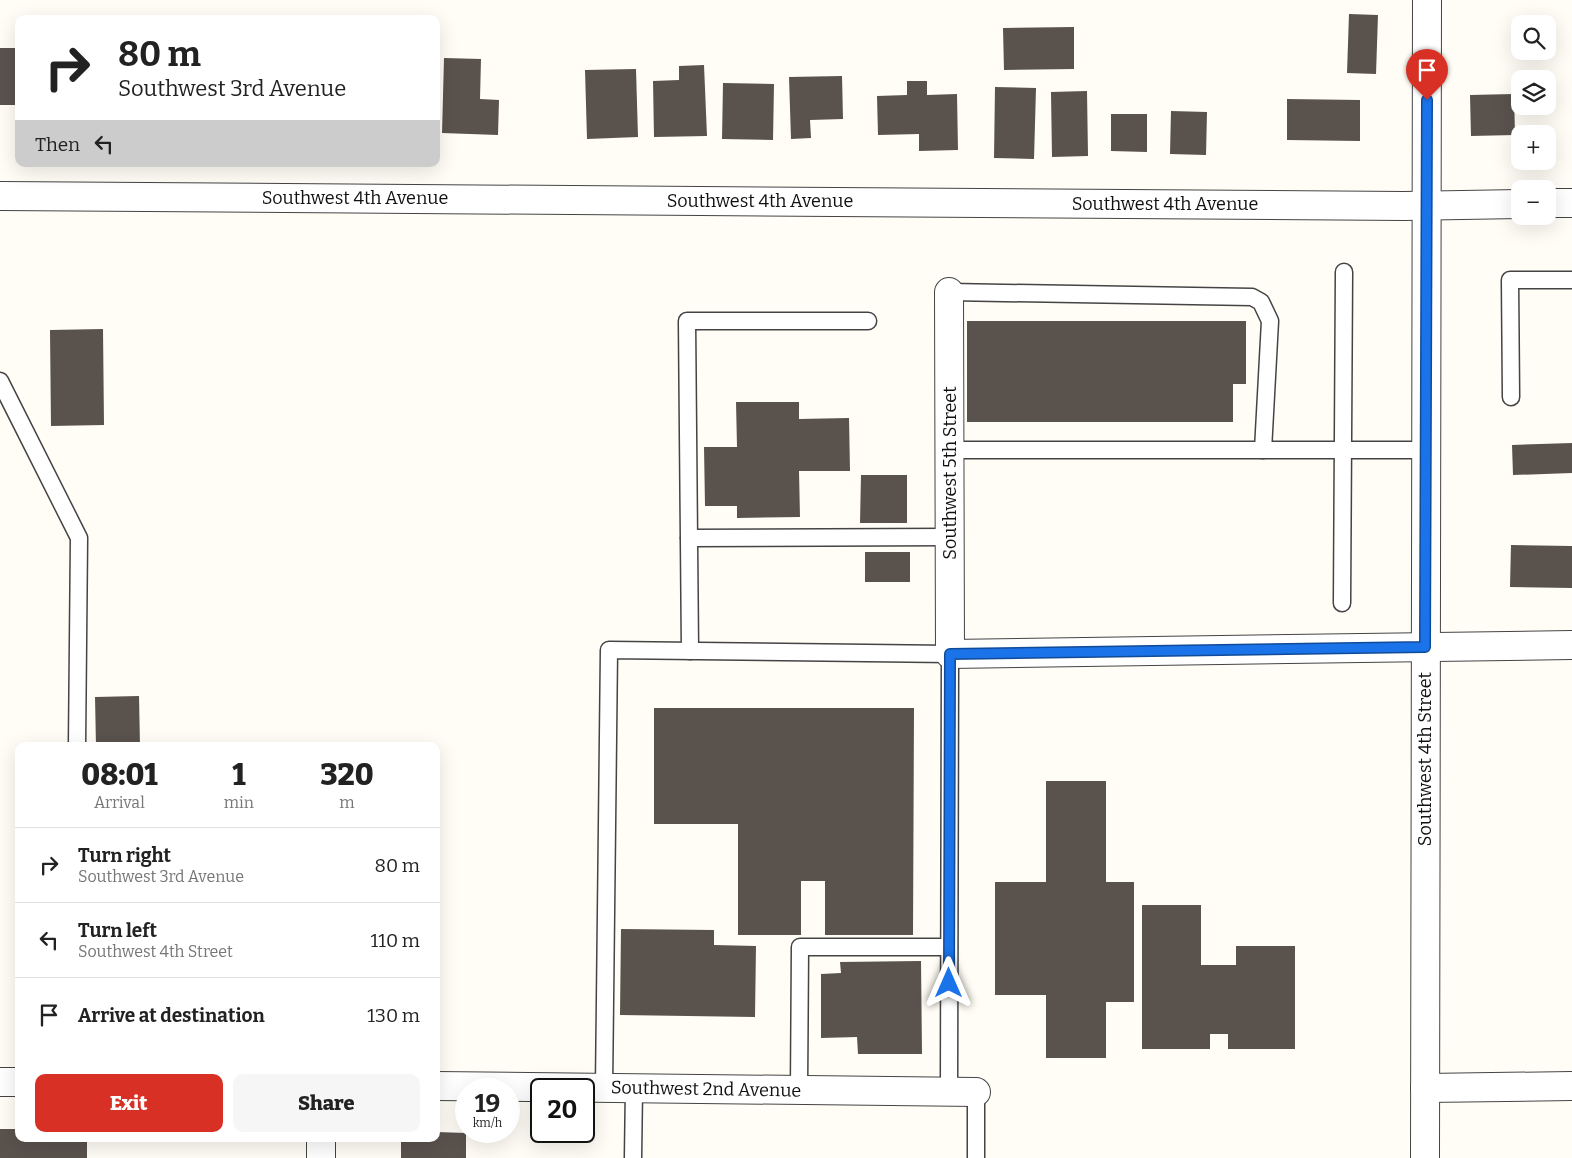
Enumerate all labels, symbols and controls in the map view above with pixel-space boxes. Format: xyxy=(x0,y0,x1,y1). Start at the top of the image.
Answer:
map controls xyxy=(1511,15,1556,225)
button: search xyxy=(1511,15,1556,60)
text: 80 m xyxy=(118,33,201,75)
icon: right xyxy=(35,35,100,100)
pin xyxy=(1406,49,1448,100)
icon: arrive xyxy=(1413,56,1441,84)
button: layers xyxy=(1511,70,1556,115)
text: Southwest 3rd Avenue xyxy=(118,75,346,102)
button: + xyxy=(1511,125,1556,170)
icon: left xyxy=(90,130,118,158)
text: Then xyxy=(35,133,80,156)
button: − xyxy=(1511,180,1556,225)
street label: Southwest 4th Avenue xyxy=(262,187,448,209)
street label: Southwest 4th Avenue xyxy=(667,190,853,212)
street label: Southwest 4th Avenue xyxy=(1072,193,1258,215)
street label: Southwest 5th Street xyxy=(939,386,961,560)
street label: Southwest 4th Street xyxy=(1414,671,1436,846)
text: 08:01 xyxy=(81,757,158,793)
text: 1 xyxy=(232,757,246,793)
text: 320 xyxy=(320,757,374,793)
text: Arrival xyxy=(94,793,145,812)
text: min xyxy=(224,793,254,812)
text: m xyxy=(339,793,355,812)
text: Turn right xyxy=(78,844,171,867)
icon: right xyxy=(35,851,63,879)
text: 80 m xyxy=(374,854,420,877)
text: Southwest 3rd Avenue xyxy=(78,867,244,886)
text: Turn left xyxy=(78,919,157,942)
icon: left xyxy=(35,926,63,954)
text: 110 m xyxy=(370,929,420,952)
text: Southwest 4th Street xyxy=(78,942,233,961)
position arrow xyxy=(922,956,974,1008)
icon: arrive xyxy=(35,1001,63,1029)
text: Arrive at destination xyxy=(78,1004,265,1027)
text: 130 m xyxy=(367,1004,420,1027)
button: Exit xyxy=(35,1074,223,1132)
button: Share xyxy=(233,1074,420,1132)
street label: Southwest 2nd Avenue xyxy=(611,1076,801,1102)
speed limit sign: 20 xyxy=(530,1078,595,1143)
text: 19 xyxy=(475,1089,500,1119)
text: km/h xyxy=(473,1116,502,1130)

